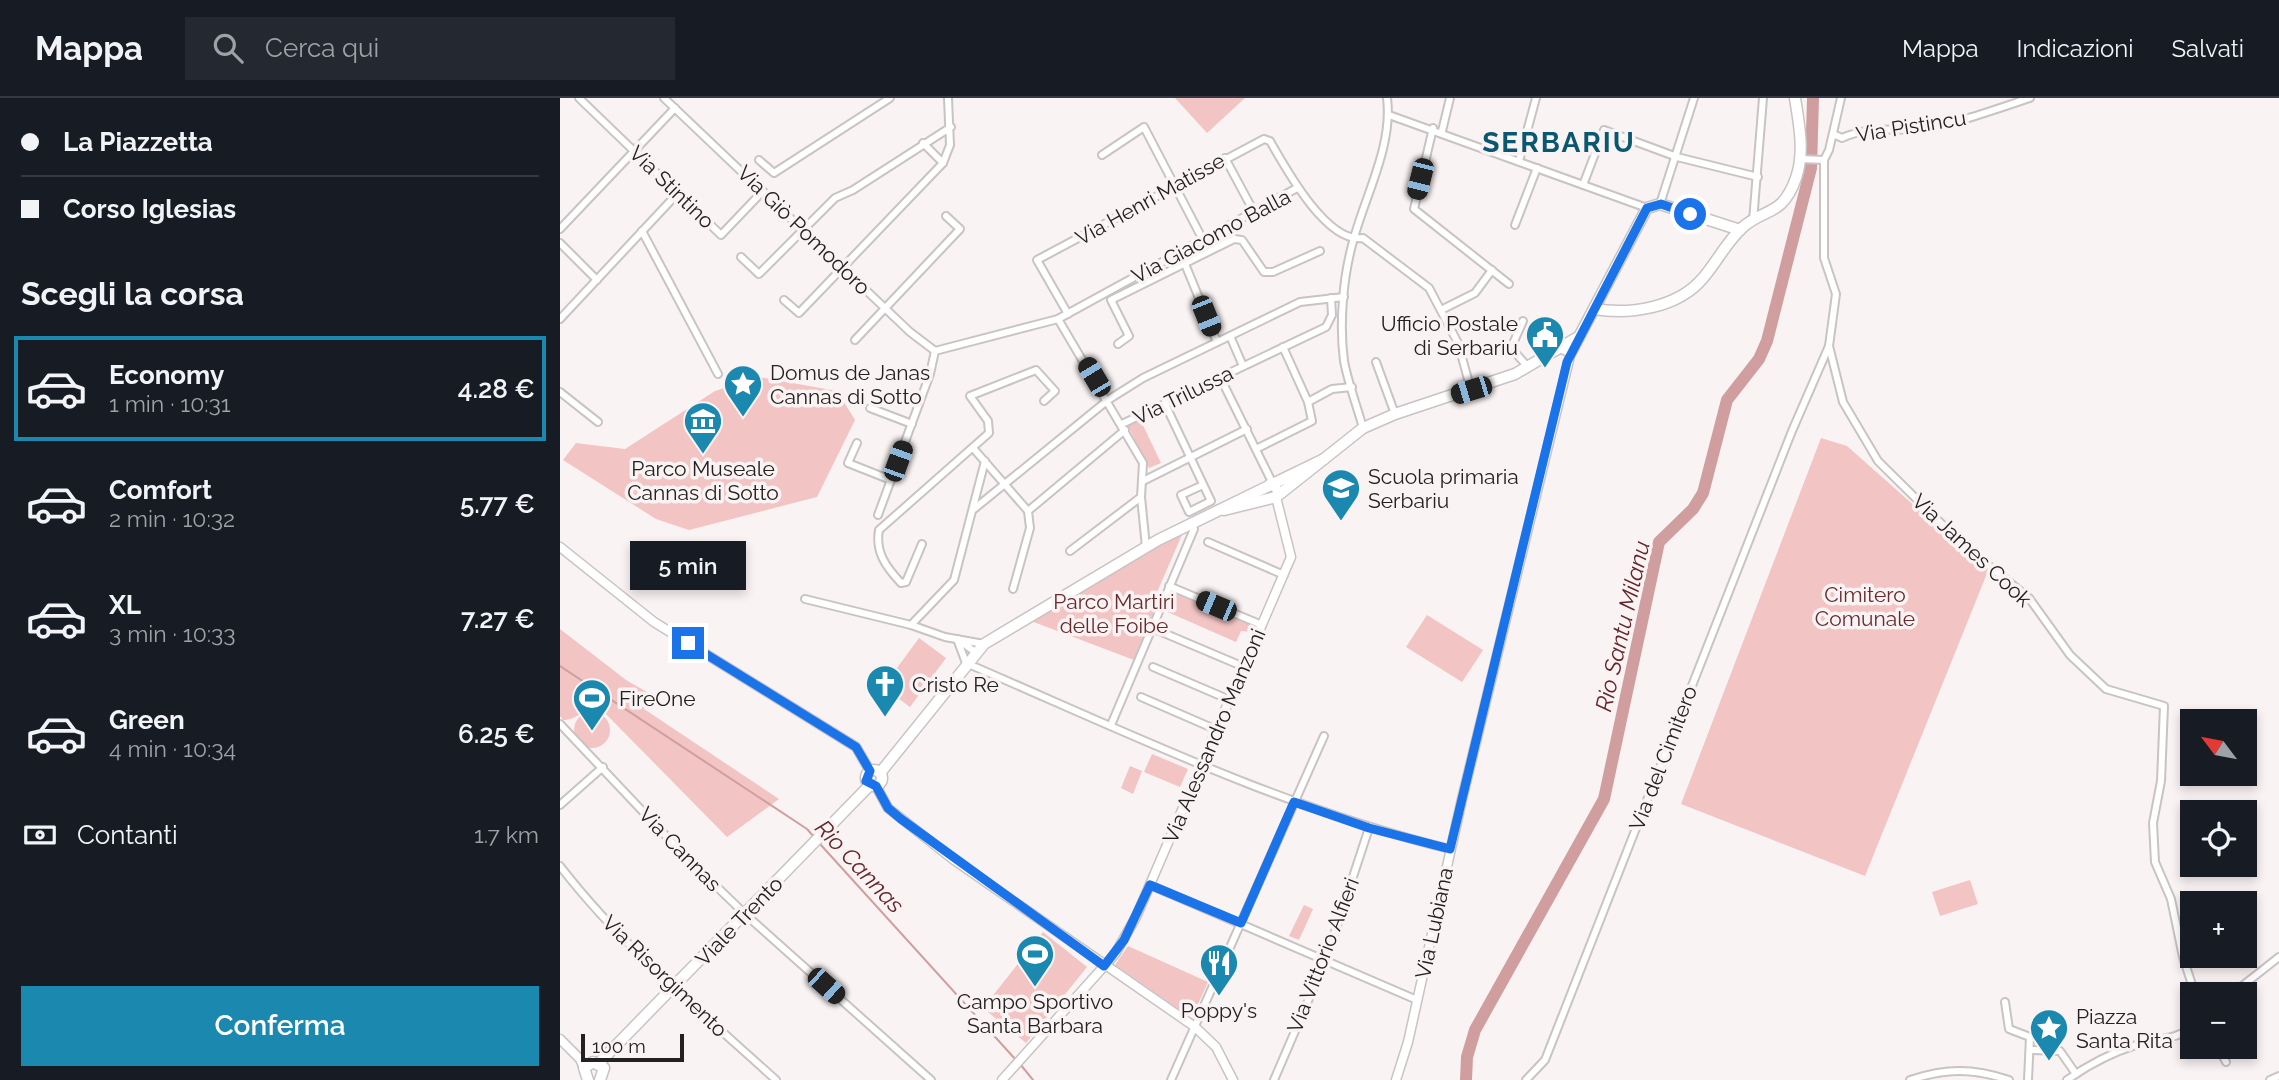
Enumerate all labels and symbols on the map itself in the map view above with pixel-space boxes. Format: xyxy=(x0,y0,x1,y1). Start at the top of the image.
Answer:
street label: Via Pistincu xyxy=(1854,105,1968,147)
district label: SERBARIU xyxy=(1482,126,1636,159)
street label: Via Stintino xyxy=(624,140,720,234)
street label: Via Henri Matisse xyxy=(1071,148,1229,250)
car xyxy=(1405,156,1436,202)
street label: Via Giò Pomodoro xyxy=(732,160,876,300)
street label: Via Giacomo Balla xyxy=(1127,184,1295,288)
route start xyxy=(1674,198,1706,230)
car xyxy=(1189,293,1224,339)
place label: Ufficio Postale di Serbariu xyxy=(1381,311,1518,360)
public building icon: Ufficio Postale di Serbariu xyxy=(1524,314,1566,369)
car xyxy=(1075,354,1114,400)
place label: Domus de Janas Cannas di Sotto xyxy=(770,360,930,409)
street label: Via Trilussa xyxy=(1129,360,1237,430)
place icon: Domus de Janas Cannas di Sotto xyxy=(722,363,764,418)
car xyxy=(1448,374,1495,406)
museum icon: Parco Museale Cannas di Sotto xyxy=(682,400,724,455)
car xyxy=(881,438,916,484)
place label: Parco Museale Cannas di Sotto xyxy=(627,456,779,505)
place label: Scuola primaria Serbariu xyxy=(1368,464,1519,513)
school or university icon: Scuola primaria Serbariu xyxy=(1320,467,1362,522)
street label: Via James Cook xyxy=(1907,488,2037,612)
water label: Rio Santu Milanu xyxy=(1589,538,1655,714)
callout: 5 min xyxy=(630,542,746,590)
park label: Cimitero Comunale xyxy=(1815,582,1915,631)
car xyxy=(1193,588,1240,624)
park label: Parco Martiri delle Foibe xyxy=(1053,589,1175,638)
street label: Via Alessandro Manzoni xyxy=(1157,625,1271,847)
route end xyxy=(672,627,704,659)
church icon: Cristo Re xyxy=(864,663,906,718)
place label: Cristo Re xyxy=(912,672,999,697)
sports icon: FireOne xyxy=(571,677,613,732)
street label: Via del Cimitero xyxy=(1624,682,1702,834)
place label: FireOne xyxy=(619,686,696,711)
north arrow xyxy=(2180,709,2258,786)
street label: Via Cannas xyxy=(634,802,726,896)
water label: Rio Cannas xyxy=(810,814,910,918)
street label: Via Lubiana xyxy=(1410,865,1458,981)
street label: Viale Trento xyxy=(690,871,788,971)
street label: Via Vittorio Alfieri xyxy=(1282,874,1364,1036)
street label: Via Risorgimento xyxy=(597,910,733,1042)
sports icon: Campo Sportivo Santa Barbara xyxy=(1014,933,1056,988)
restaurant icon: Poppy's xyxy=(1198,942,1240,997)
car xyxy=(804,964,849,1008)
place label: Campo Sportivo Santa Barbara xyxy=(957,989,1113,1038)
place label: Poppy's xyxy=(1181,998,1257,1023)
place label: Piazza Santa Rita xyxy=(2076,1004,2173,1053)
place icon: Piazza Santa Rita xyxy=(2028,1007,2070,1062)
scale bar xyxy=(581,1031,684,1063)

